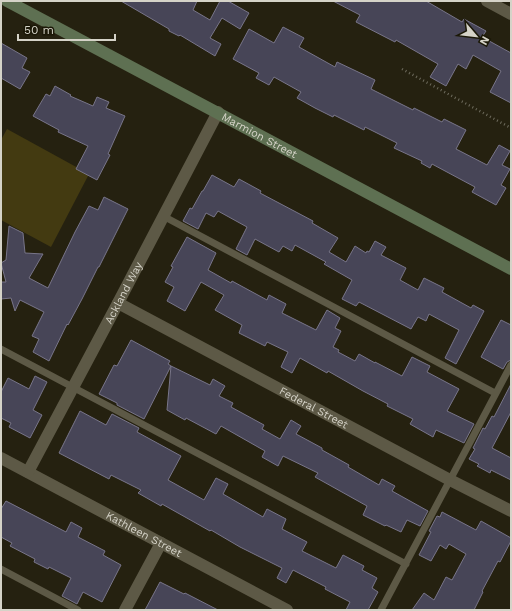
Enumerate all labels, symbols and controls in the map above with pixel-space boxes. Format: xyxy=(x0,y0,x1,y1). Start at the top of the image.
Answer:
scale bar xyxy=(18,16,115,42)
north arrow xyxy=(456,16,496,56)
text: 50 m xyxy=(24,23,54,37)
text: N xyxy=(477,34,492,47)
street label: Marmion Street xyxy=(219,110,300,161)
street label: Ackland Way xyxy=(102,259,145,326)
street label: Federal Street xyxy=(277,384,351,431)
street label: Kathleen Street xyxy=(104,509,185,560)

